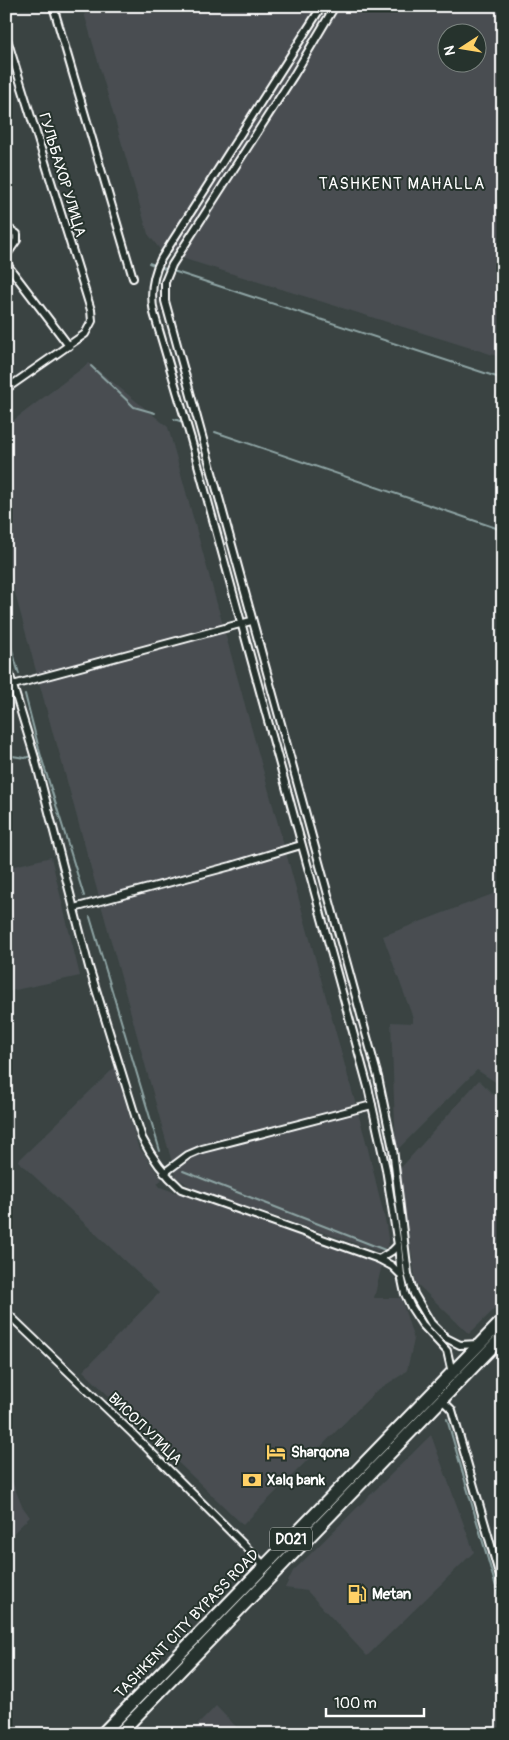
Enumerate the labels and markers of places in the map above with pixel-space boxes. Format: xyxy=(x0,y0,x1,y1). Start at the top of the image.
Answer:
hotel icon: Sharqona xyxy=(265,1441,287,1463)
place label: Sharqona xyxy=(291,1443,350,1462)
bank icon: Xalq bank xyxy=(241,1469,263,1491)
place label: Xalq bank xyxy=(267,1471,326,1490)
fuel station icon: Metan xyxy=(346,1583,368,1605)
place label: Metan xyxy=(372,1585,412,1604)

